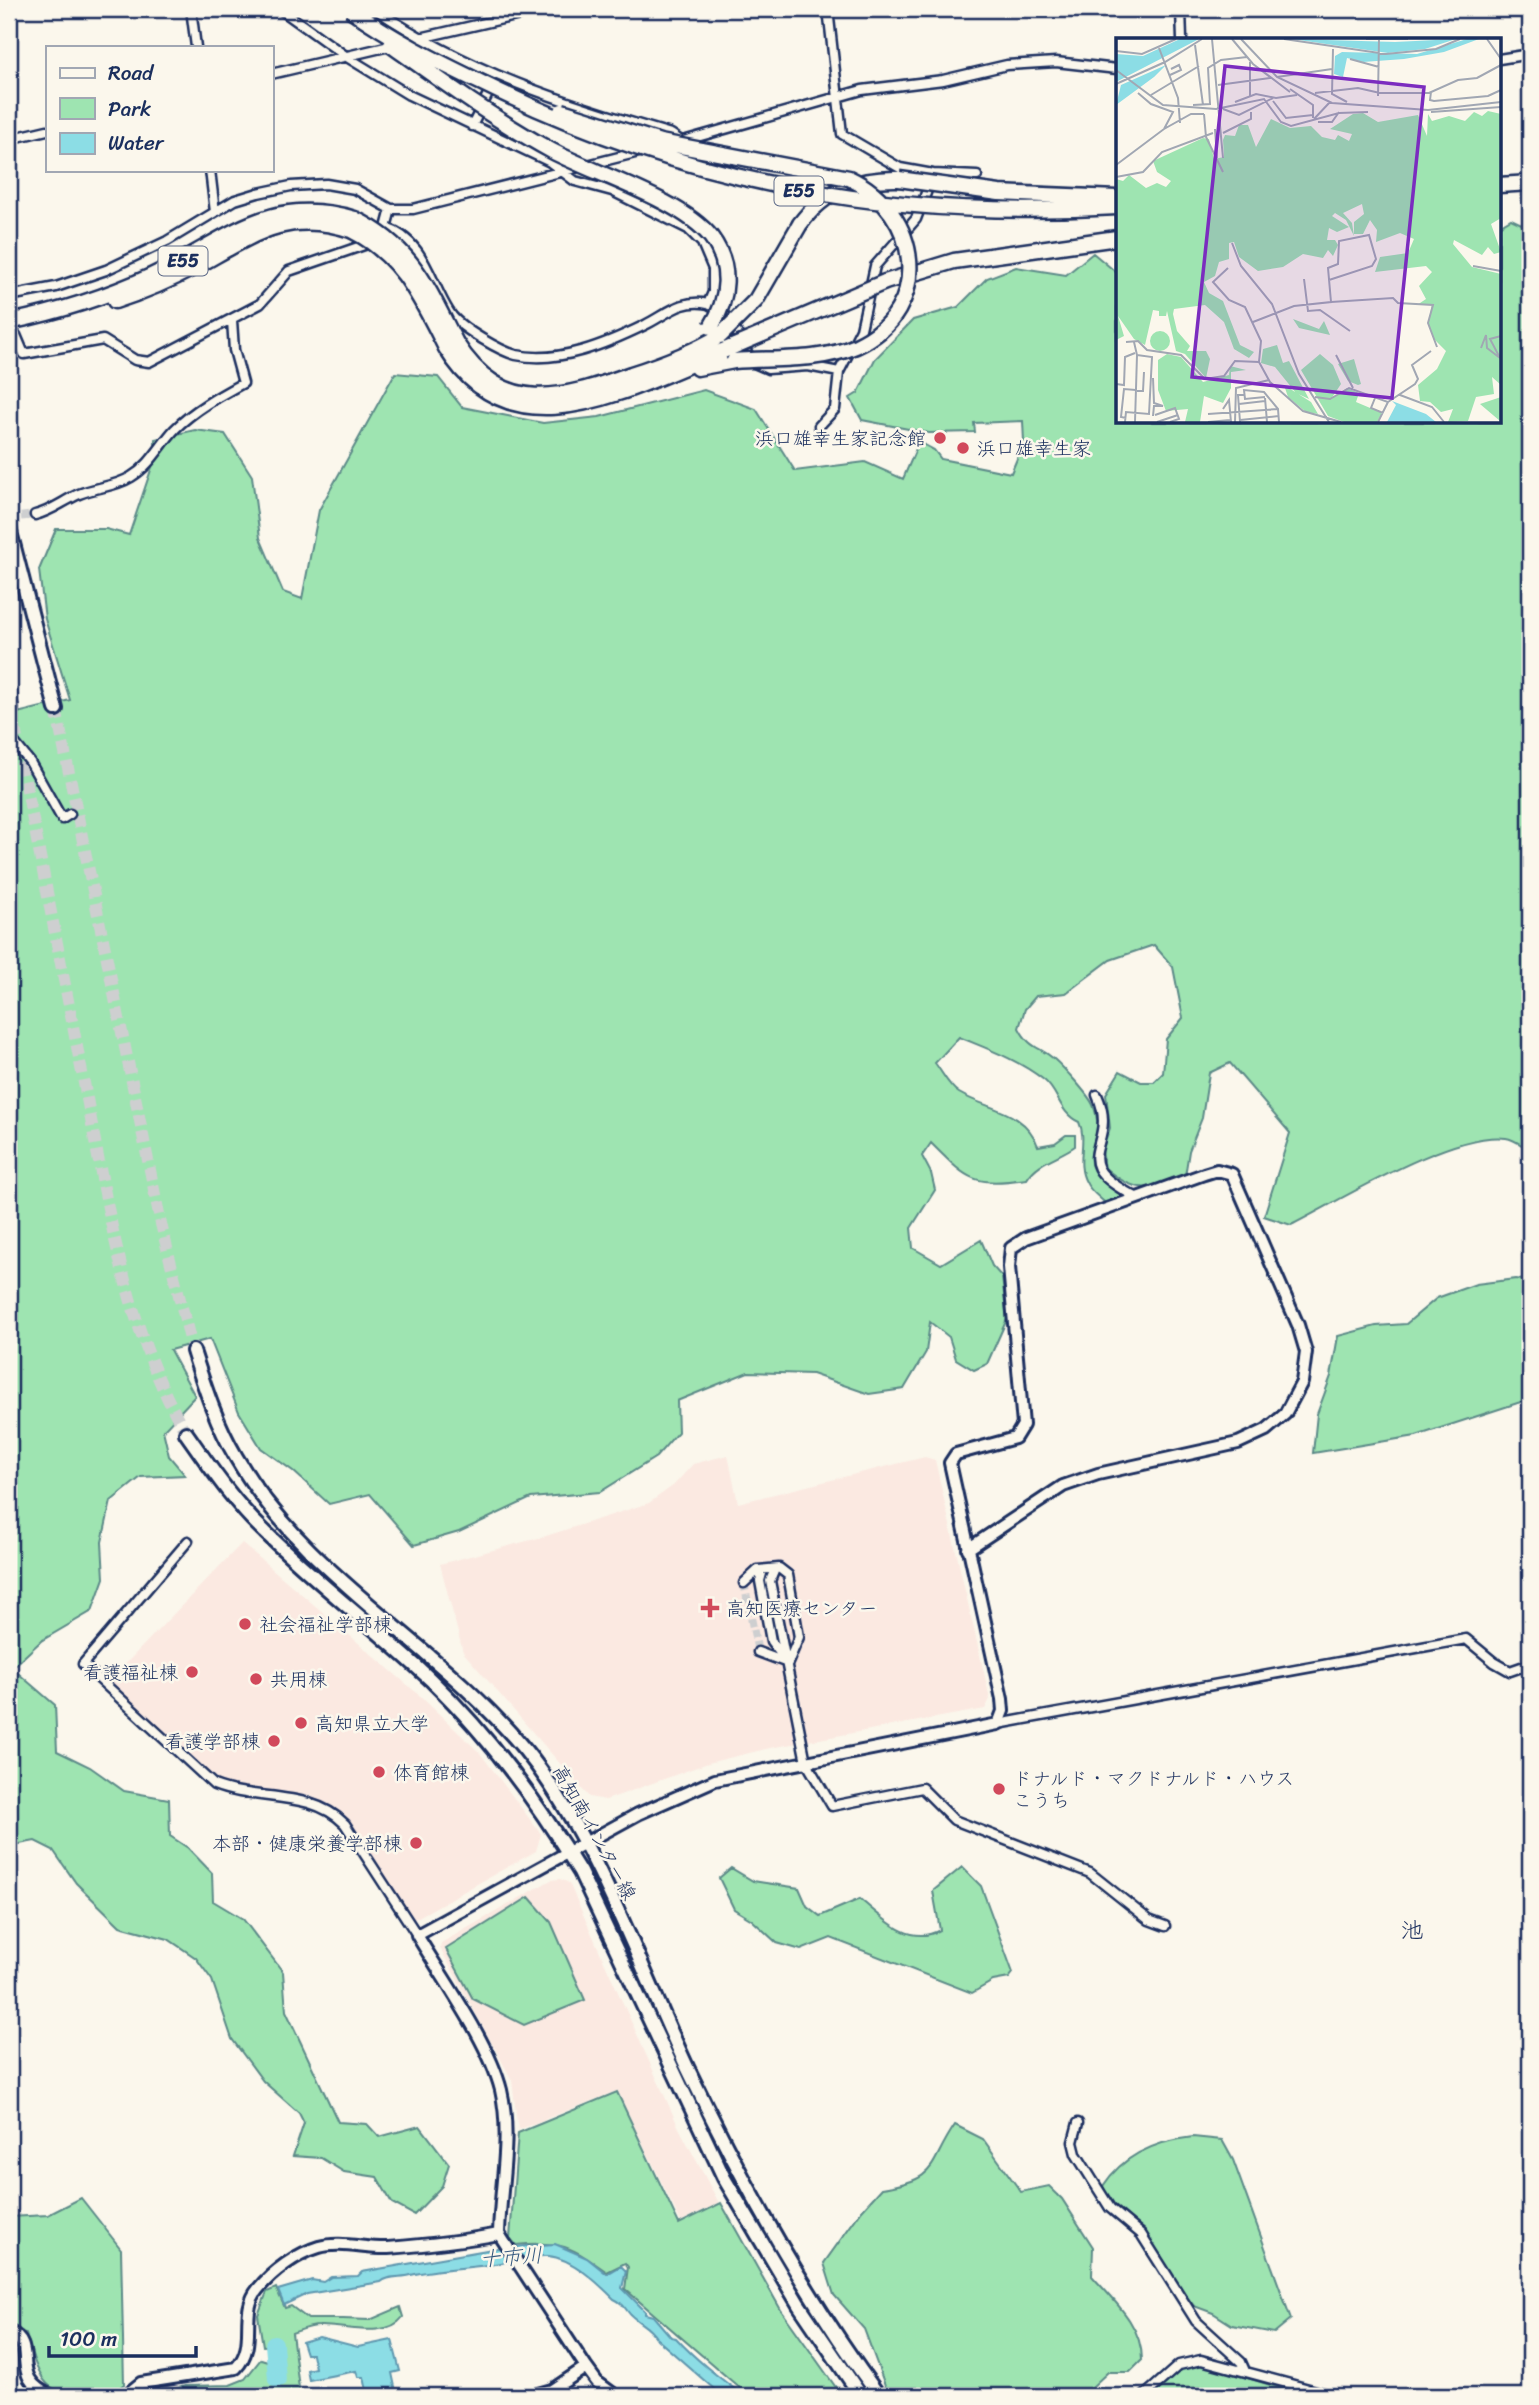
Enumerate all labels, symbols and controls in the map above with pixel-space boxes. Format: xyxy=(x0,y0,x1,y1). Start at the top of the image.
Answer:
inset map xyxy=(1116,38,1500,424)
legend xyxy=(46,46,273,172)
text: Road xyxy=(108,54,155,92)
text: Park xyxy=(108,90,151,128)
text: Water xyxy=(108,124,165,162)
road number: E55 xyxy=(774,176,824,206)
road number: E55 xyxy=(158,246,208,276)
place label: 浜口雄幸生家記念館 xyxy=(755,422,926,455)
marker: 浜口雄幸生家記念館 xyxy=(932,430,948,446)
place label: 浜口雄幸生家 xyxy=(977,432,1091,465)
marker: 浜口雄幸生家 xyxy=(955,440,971,456)
place label: 高知医療センター xyxy=(726,1592,877,1625)
marker: 高知医療センター xyxy=(700,1598,720,1618)
place label: 社会福祉学部棟 xyxy=(259,1608,392,1641)
marker: 社会福祉学部棟 xyxy=(237,1616,253,1632)
place label: 看護福祉棟 xyxy=(83,1656,178,1689)
place label: 共用棟 xyxy=(270,1663,327,1696)
marker: 看護福祉棟 xyxy=(184,1664,200,1680)
marker: 共用棟 xyxy=(248,1671,264,1687)
place label: 高知県立大学 xyxy=(315,1707,429,1740)
marker: 高知県立大学 xyxy=(293,1715,309,1731)
place label: 看護学部棟 xyxy=(165,1725,260,1758)
marker: 看護学部棟 xyxy=(266,1733,282,1749)
place label: 体育館棟 xyxy=(393,1756,469,1789)
street label: 高知南インター線 xyxy=(543,1758,646,1906)
place label: ドナルド・マクドナルド・ハウス こうち xyxy=(1013,1762,1294,1817)
marker: 体育館棟 xyxy=(371,1764,387,1780)
marker: ドナルド・マクドナルド・ハウス こうち xyxy=(991,1781,1007,1797)
place label: 本部・健康栄養学部棟 xyxy=(212,1827,402,1860)
marker: 本部・健康栄養学部棟 xyxy=(408,1835,424,1851)
district label: 池 xyxy=(1401,1910,1424,1951)
water label: 十市川 xyxy=(478,2236,544,2278)
scale bar xyxy=(49,2314,196,2358)
text: 100 m xyxy=(60,2320,117,2358)

